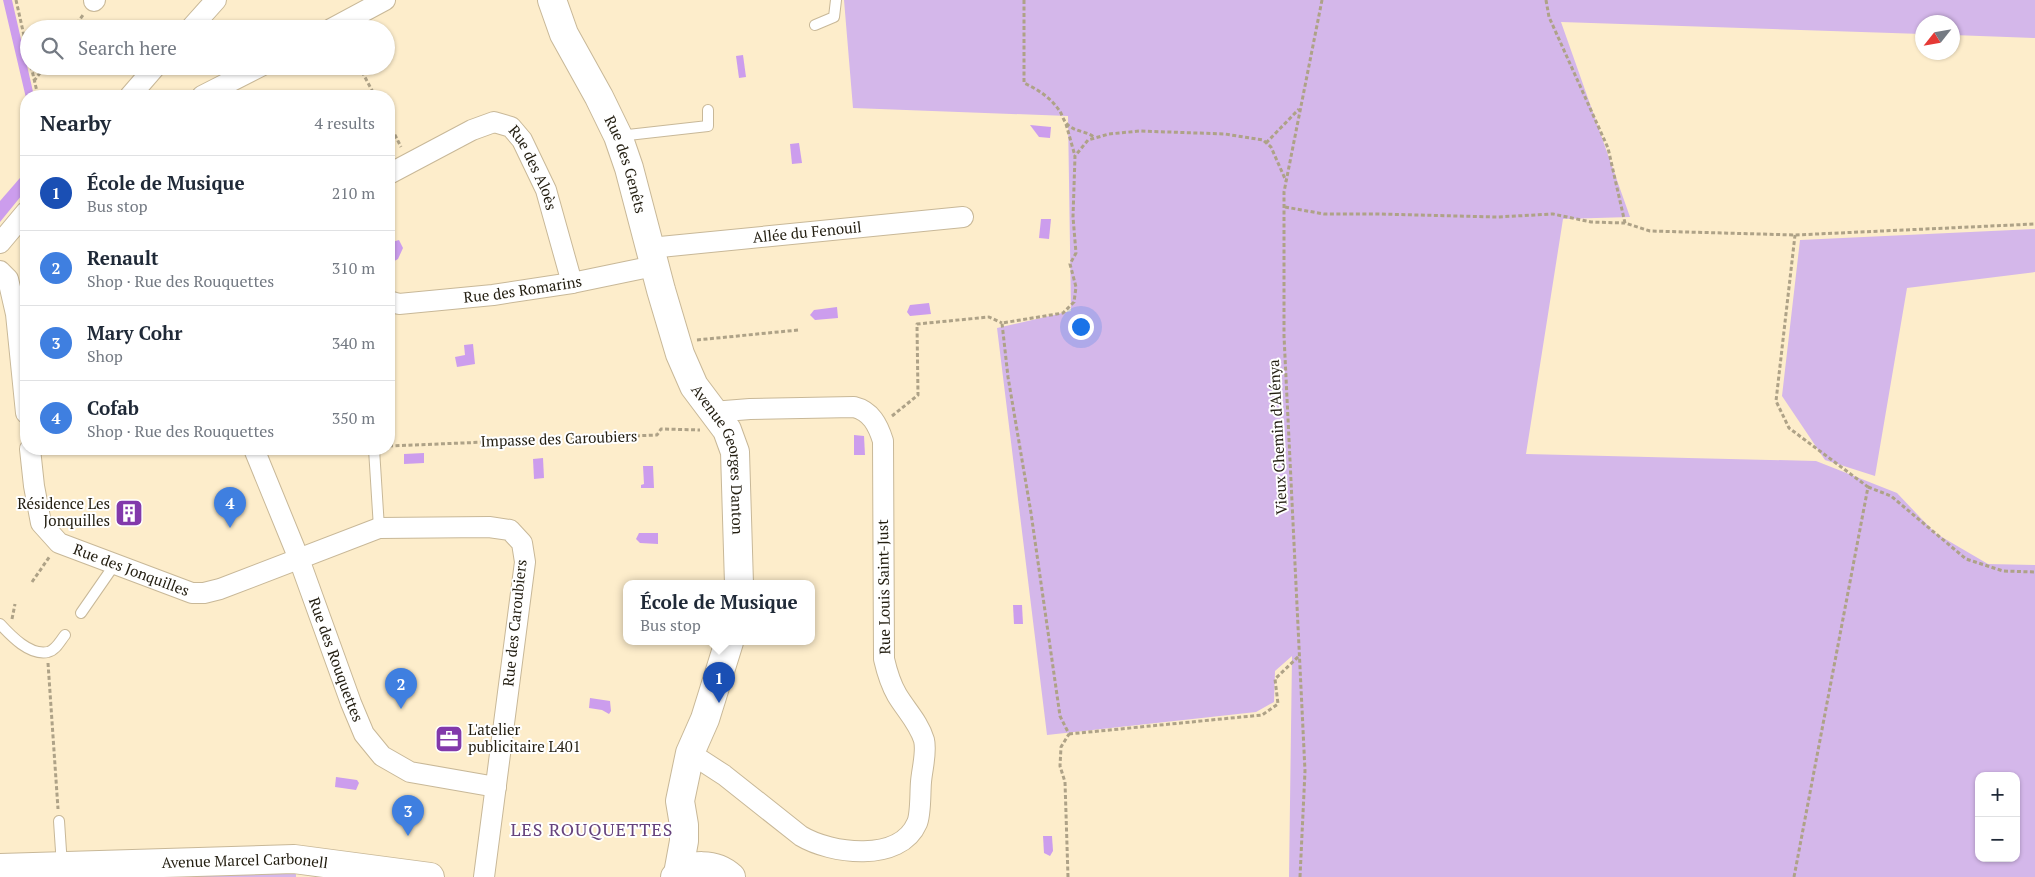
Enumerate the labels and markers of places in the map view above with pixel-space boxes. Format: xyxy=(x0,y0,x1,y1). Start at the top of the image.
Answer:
pin: 4 xyxy=(214,487,246,528)
place label: Résidence Les Jonquilles xyxy=(17,493,110,530)
building icon: Résidence Les Jonquilles xyxy=(114,498,144,528)
pin: 1 xyxy=(703,662,735,703)
pin: 2 xyxy=(385,668,417,709)
place label: L'atelier publicitaire L401 xyxy=(468,719,581,756)
office icon: L'atelier publicitaire L401 xyxy=(434,724,464,754)
pin: 3 xyxy=(392,795,424,836)

